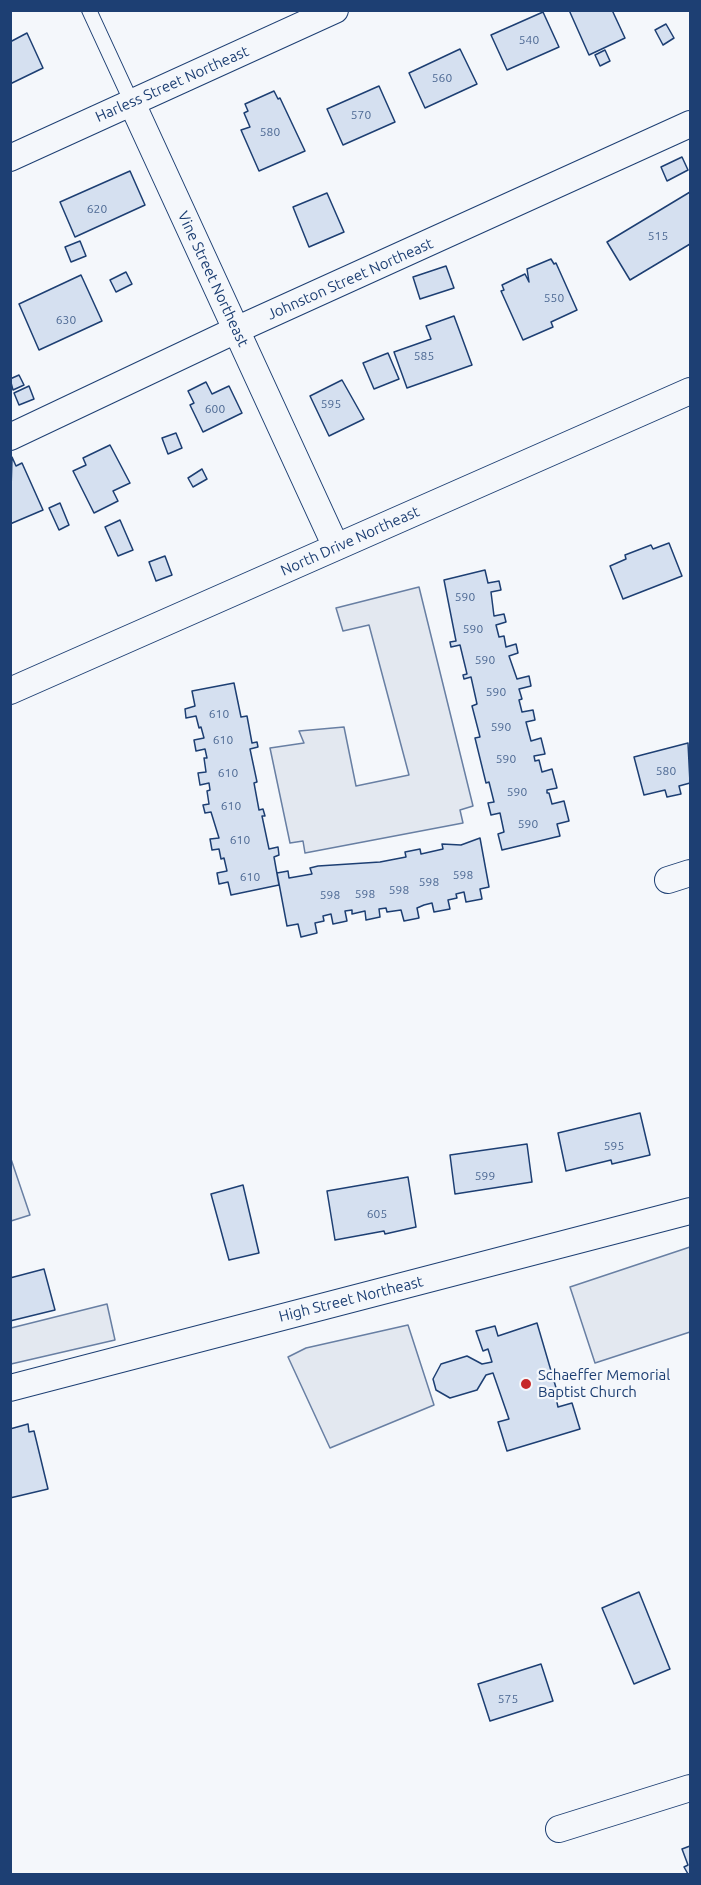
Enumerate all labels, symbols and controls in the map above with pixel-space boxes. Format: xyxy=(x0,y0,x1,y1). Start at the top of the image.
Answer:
house number: 540 xyxy=(519,33,539,47)
street label: Harless Street Northeast xyxy=(93,42,251,126)
house number: 560 xyxy=(432,71,452,85)
house number: 570 xyxy=(351,108,371,122)
house number: 580 xyxy=(260,125,280,139)
house number: 620 xyxy=(87,202,107,216)
street label: Vine Street Northeast xyxy=(174,208,252,350)
house number: 515 xyxy=(648,229,668,243)
street label: Johnston Street Northeast xyxy=(264,234,436,324)
house number: 550 xyxy=(544,291,564,305)
house number: 630 xyxy=(56,313,76,327)
house number: 585 xyxy=(414,349,434,363)
house number: 595 xyxy=(321,397,341,411)
house number: 600 xyxy=(205,402,225,416)
street label: North Drive Northeast xyxy=(278,502,422,580)
house number: 590 xyxy=(455,590,475,604)
house number: 590 xyxy=(463,622,483,636)
house number: 590 xyxy=(475,653,495,667)
house number: 590 xyxy=(486,685,506,699)
house number: 610 xyxy=(209,707,229,721)
house number: 590 xyxy=(491,720,511,734)
house number: 610 xyxy=(213,733,233,747)
house number: 590 xyxy=(496,752,516,766)
house number: 580 xyxy=(656,764,676,778)
house number: 610 xyxy=(218,766,238,780)
house number: 590 xyxy=(507,785,527,799)
house number: 610 xyxy=(221,799,241,813)
house number: 590 xyxy=(518,817,538,831)
house number: 610 xyxy=(230,833,250,847)
house number: 598 xyxy=(453,868,473,882)
house number: 610 xyxy=(240,870,260,884)
house number: 598 xyxy=(419,875,439,889)
house number: 598 xyxy=(389,883,409,897)
house number: 598 xyxy=(355,887,375,901)
house number: 598 xyxy=(320,888,340,902)
house number: 595 xyxy=(604,1139,624,1153)
house number: 599 xyxy=(475,1169,495,1183)
house number: 605 xyxy=(367,1207,387,1221)
street label: High Street Northeast xyxy=(277,1272,425,1326)
place label: Schaeffer Memorial Baptist Church xyxy=(538,1366,670,1401)
marker: Schaeffer Memorial Baptist Church xyxy=(519,1377,533,1391)
house number: 575 xyxy=(498,1692,518,1706)

